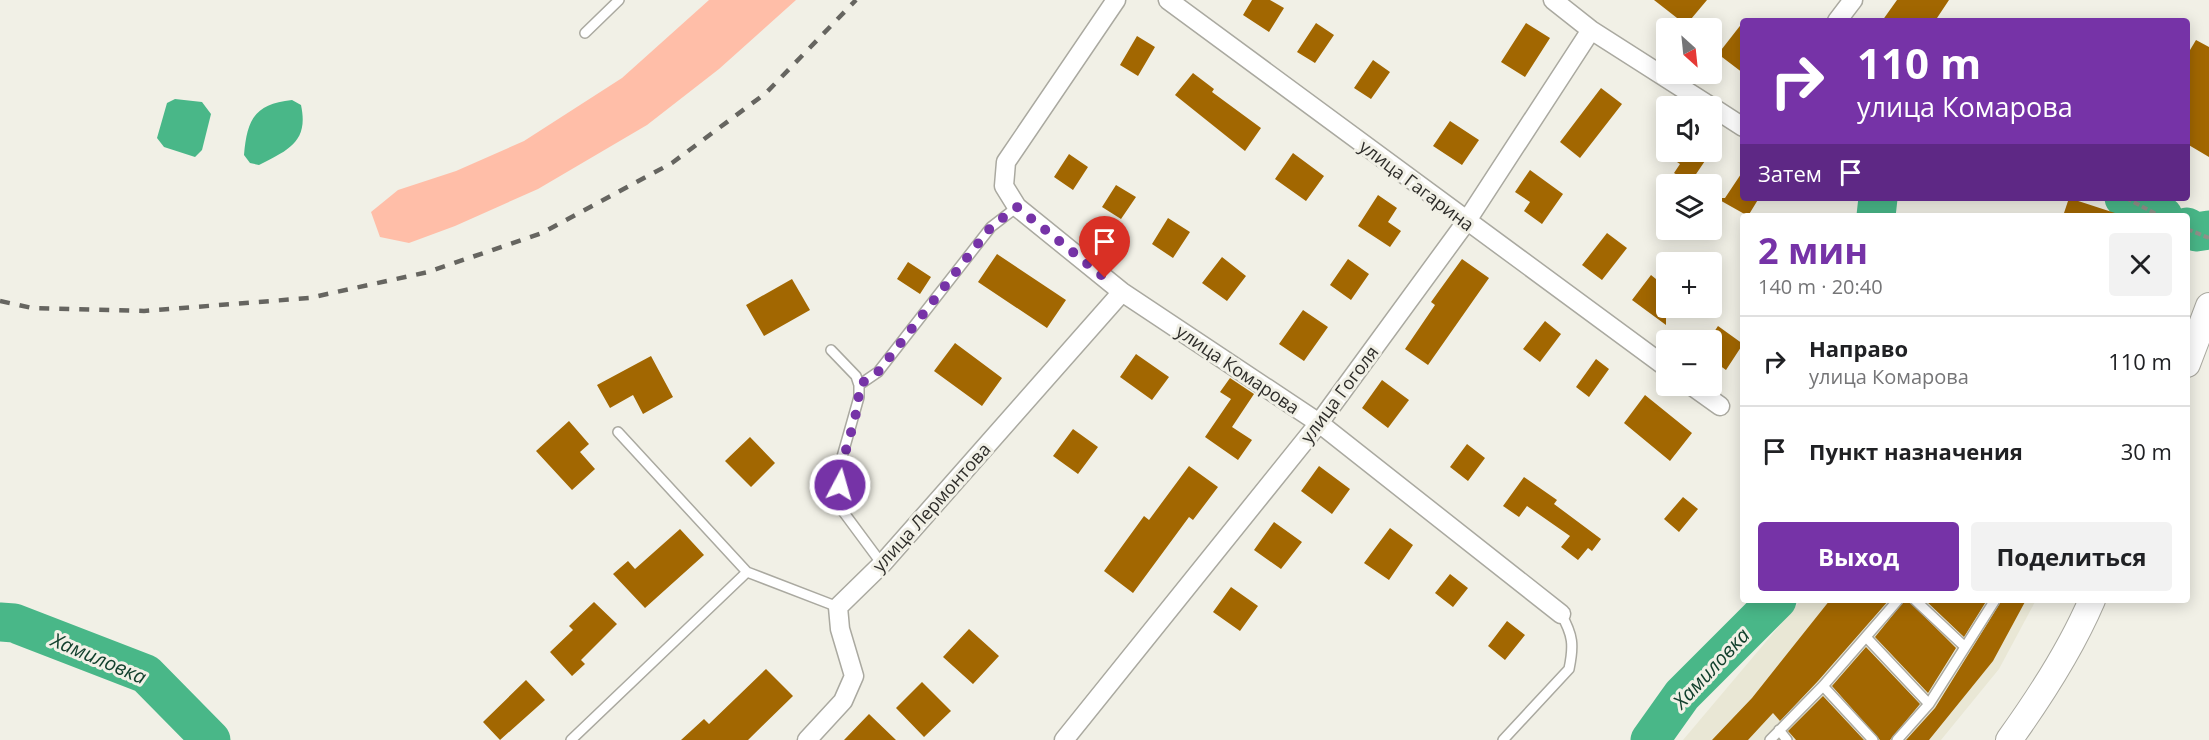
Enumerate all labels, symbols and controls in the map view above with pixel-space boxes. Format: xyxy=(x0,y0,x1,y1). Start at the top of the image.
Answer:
north arrow xyxy=(1656,18,1722,84)
map controls xyxy=(1656,18,1722,396)
text: 110 m xyxy=(1857,34,1981,91)
icon: right xyxy=(1758,42,1836,120)
text: улица Комарова xyxy=(1857,88,2073,125)
button: sound xyxy=(1656,96,1722,162)
street label: улица Гагарина xyxy=(1355,134,1479,236)
icon: arrive xyxy=(1834,156,1867,189)
text: Затем xyxy=(1758,158,1822,188)
button: layers xyxy=(1656,174,1722,240)
pin xyxy=(1079,216,1130,278)
icon: arrive xyxy=(1088,225,1121,258)
text: 2 мин xyxy=(1758,226,1868,275)
button: close xyxy=(2109,233,2172,296)
button: + xyxy=(1656,252,1722,318)
text: 140 m · 20:40 xyxy=(1758,273,1883,300)
street label: улица Комарова xyxy=(1172,319,1304,419)
button: − xyxy=(1656,330,1722,396)
text: Направо xyxy=(1809,333,1908,363)
street label: улица Гоголя xyxy=(1295,341,1383,447)
icon: right xyxy=(1758,345,1791,378)
text: 110 m xyxy=(2108,346,2172,376)
text: улица Комарова xyxy=(1809,363,1969,390)
icon: arrive xyxy=(1758,435,1791,468)
text: Пункт назначения xyxy=(1809,436,2023,466)
text: 30 m xyxy=(2121,436,2172,466)
street label: улица Лермонтова xyxy=(867,437,995,577)
position arrow xyxy=(808,453,872,517)
button: Выход xyxy=(1758,522,1959,591)
button: Поделиться xyxy=(1971,522,2172,591)
water label: Хамиловка xyxy=(1665,622,1755,716)
water label: Хамиловка xyxy=(45,625,151,690)

